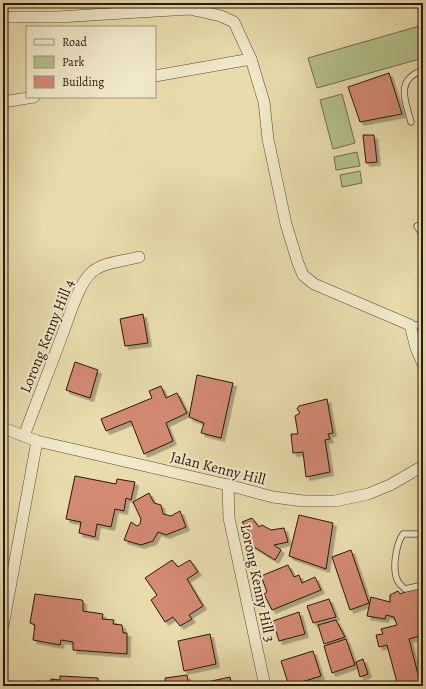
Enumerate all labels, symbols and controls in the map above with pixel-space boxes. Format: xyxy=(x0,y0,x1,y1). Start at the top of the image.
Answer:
legend xyxy=(26,26,156,98)
text: Road xyxy=(62,34,88,50)
text: Park xyxy=(62,54,85,70)
text: Building xyxy=(62,74,104,90)
street label: Lorong Kenny Hill 4 xyxy=(15,276,79,396)
street label: Jalan Kenny Hill xyxy=(168,447,268,490)
street label: Lorong Kenny Hill 3 xyxy=(236,522,280,644)

